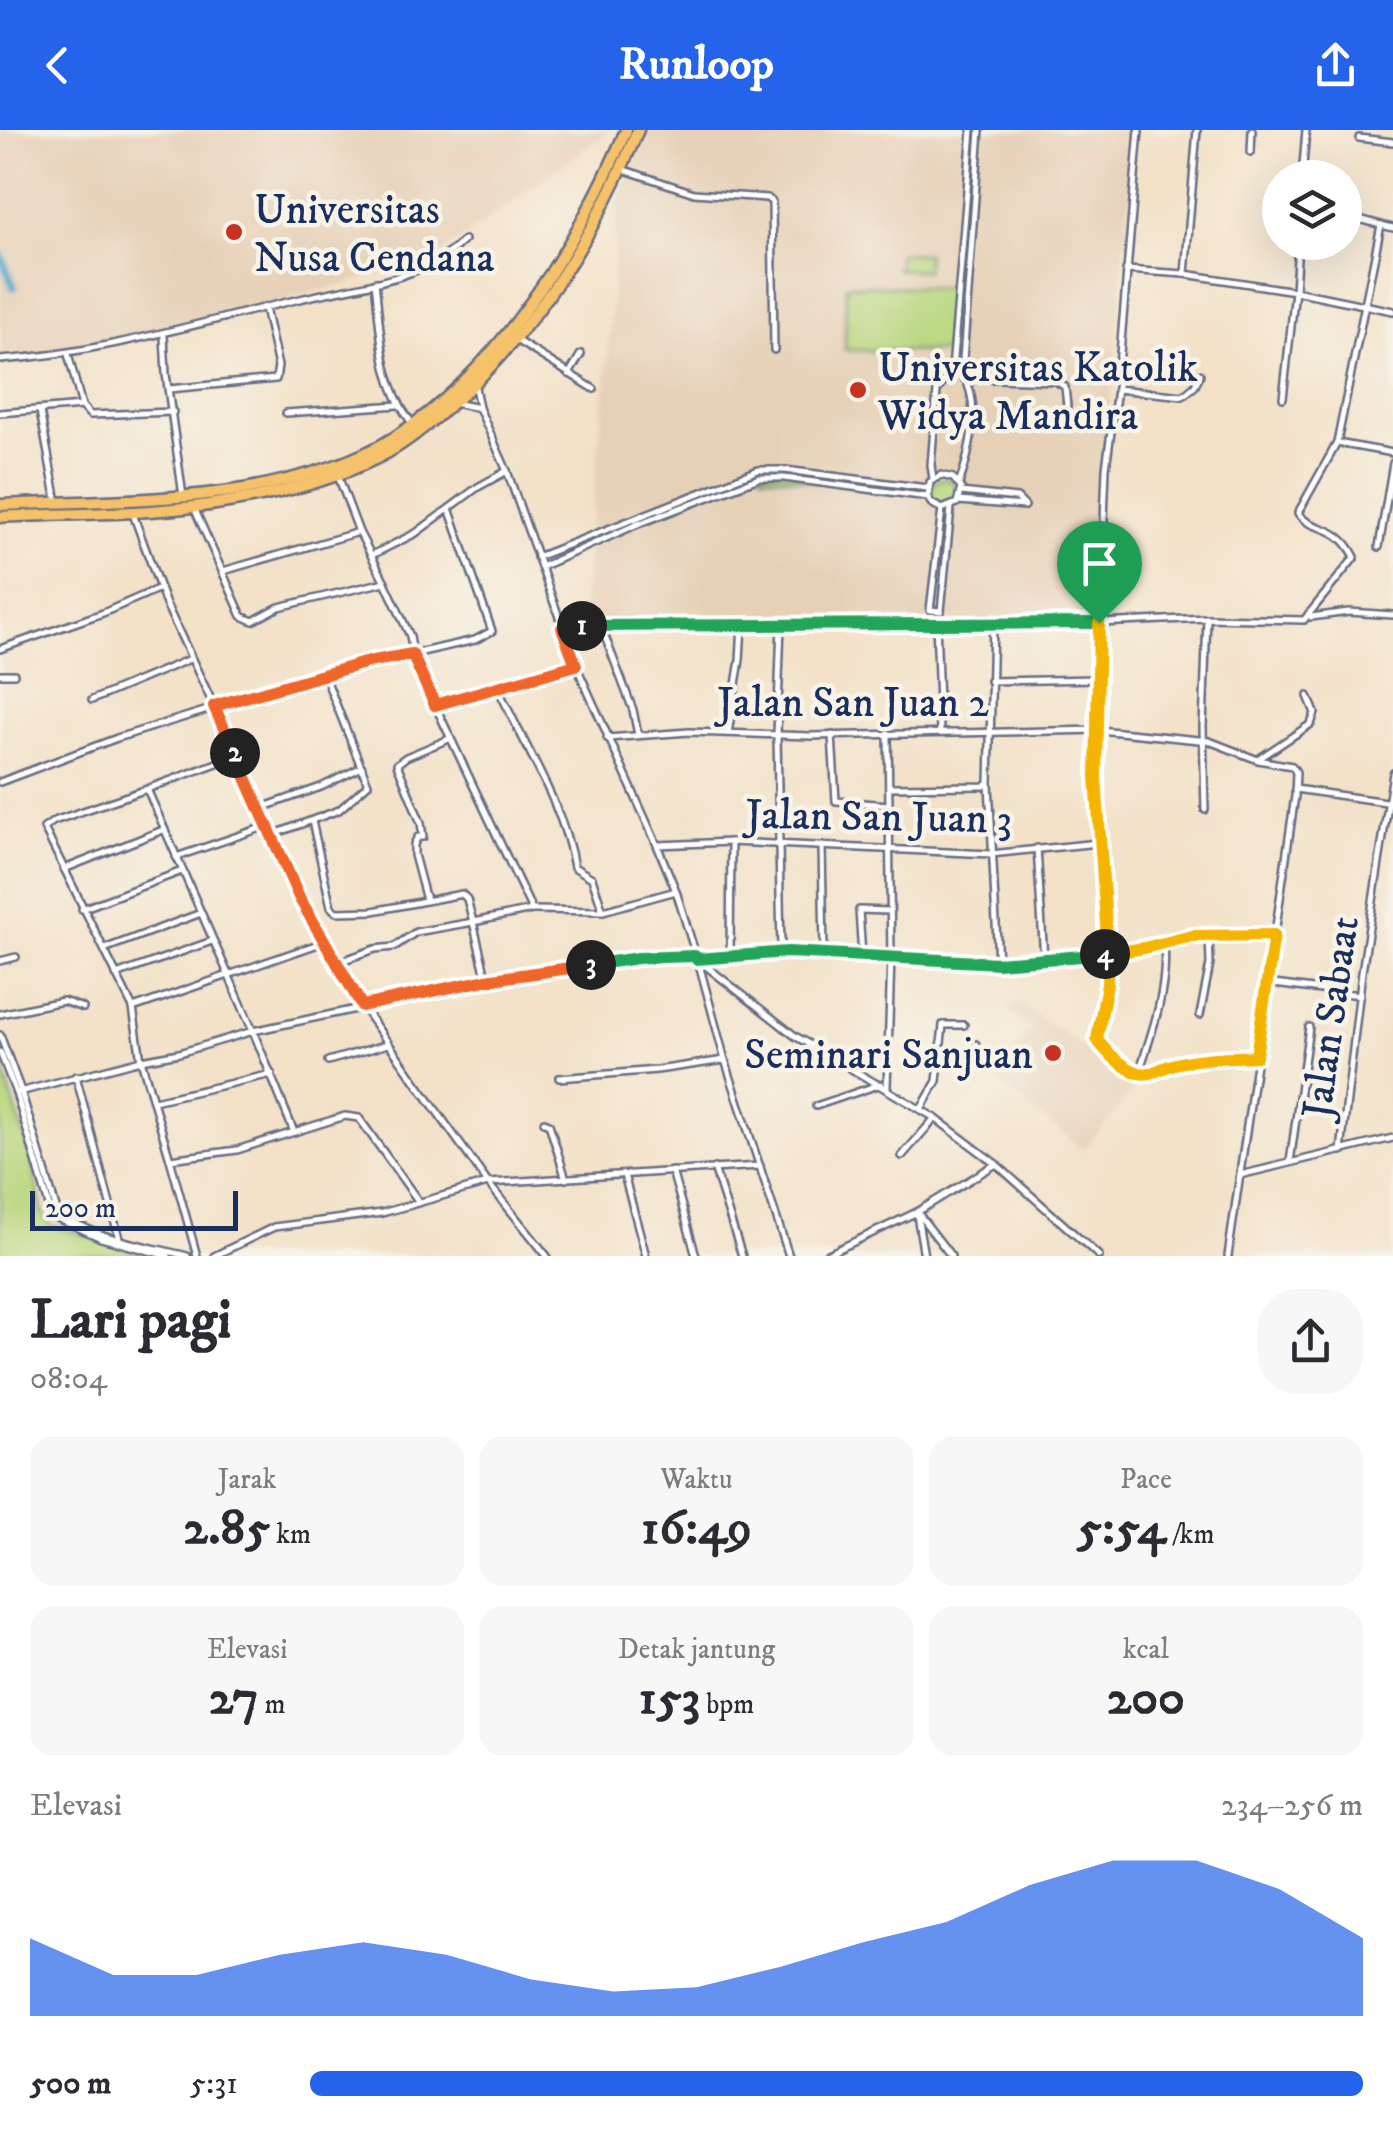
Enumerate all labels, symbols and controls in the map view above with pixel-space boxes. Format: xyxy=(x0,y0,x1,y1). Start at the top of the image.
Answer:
text: Runloop xyxy=(619,37,774,93)
icon: back xyxy=(30,38,85,93)
icon: share xyxy=(1308,38,1363,93)
map controls xyxy=(1262,160,1362,260)
button: layers xyxy=(1262,160,1362,260)
place label: Universitas Nusa Cendana xyxy=(254,185,495,285)
marker: Universitas Nusa Cendana xyxy=(223,221,245,243)
place label: Universitas Katolik Widya Mandira xyxy=(877,343,1198,443)
marker: Universitas Katolik Widya Mandira xyxy=(847,379,869,401)
pin xyxy=(1057,521,1142,624)
icon: arrive xyxy=(1072,536,1127,591)
pin: 1 xyxy=(557,601,607,651)
text: 1 xyxy=(577,608,587,643)
street label: Jalan San Juan 2 xyxy=(713,678,989,730)
pin: 2 xyxy=(210,728,260,778)
text: 2 xyxy=(228,735,242,770)
street label: Jalan San Juan 3 xyxy=(741,790,1013,846)
street label: Jalan Sabaat xyxy=(1291,913,1372,1126)
pin: 4 xyxy=(1080,929,1130,979)
text: 4 xyxy=(1097,936,1113,971)
pin: 3 xyxy=(566,940,616,990)
text: 3 xyxy=(586,947,596,982)
place label: Seminari Sanjuan xyxy=(744,1030,1033,1082)
marker: Seminari Sanjuan xyxy=(1042,1042,1064,1064)
scale bar xyxy=(30,1186,238,1230)
text: 200 m xyxy=(45,1191,116,1226)
text: Lari pagi xyxy=(30,1287,231,1356)
button: share xyxy=(1258,1289,1363,1394)
text: 08:04 xyxy=(30,1359,107,1399)
text: Jarak xyxy=(218,1462,277,1497)
text: Waktu xyxy=(660,1462,733,1497)
text: Pace xyxy=(1120,1462,1172,1497)
text: 2.85 xyxy=(183,1497,270,1560)
text: 16:49 xyxy=(641,1497,752,1560)
text: 5:54 xyxy=(1077,1497,1166,1560)
text: km xyxy=(270,1517,311,1552)
text: /km xyxy=(1166,1517,1215,1552)
text: Elevasi xyxy=(207,1632,287,1667)
text: Detak jantung xyxy=(618,1632,775,1667)
text: kcal xyxy=(1123,1632,1169,1667)
text: 27 xyxy=(209,1667,259,1730)
text: 153 xyxy=(639,1667,700,1730)
text: 200 xyxy=(1107,1667,1185,1730)
text: m xyxy=(259,1687,286,1722)
text: bpm xyxy=(700,1687,754,1722)
text: Elevasi xyxy=(30,1786,122,1826)
text: 234–256 m xyxy=(1221,1786,1363,1826)
text: 500 m xyxy=(30,2064,111,2104)
text: 5:31 xyxy=(190,2064,238,2104)

